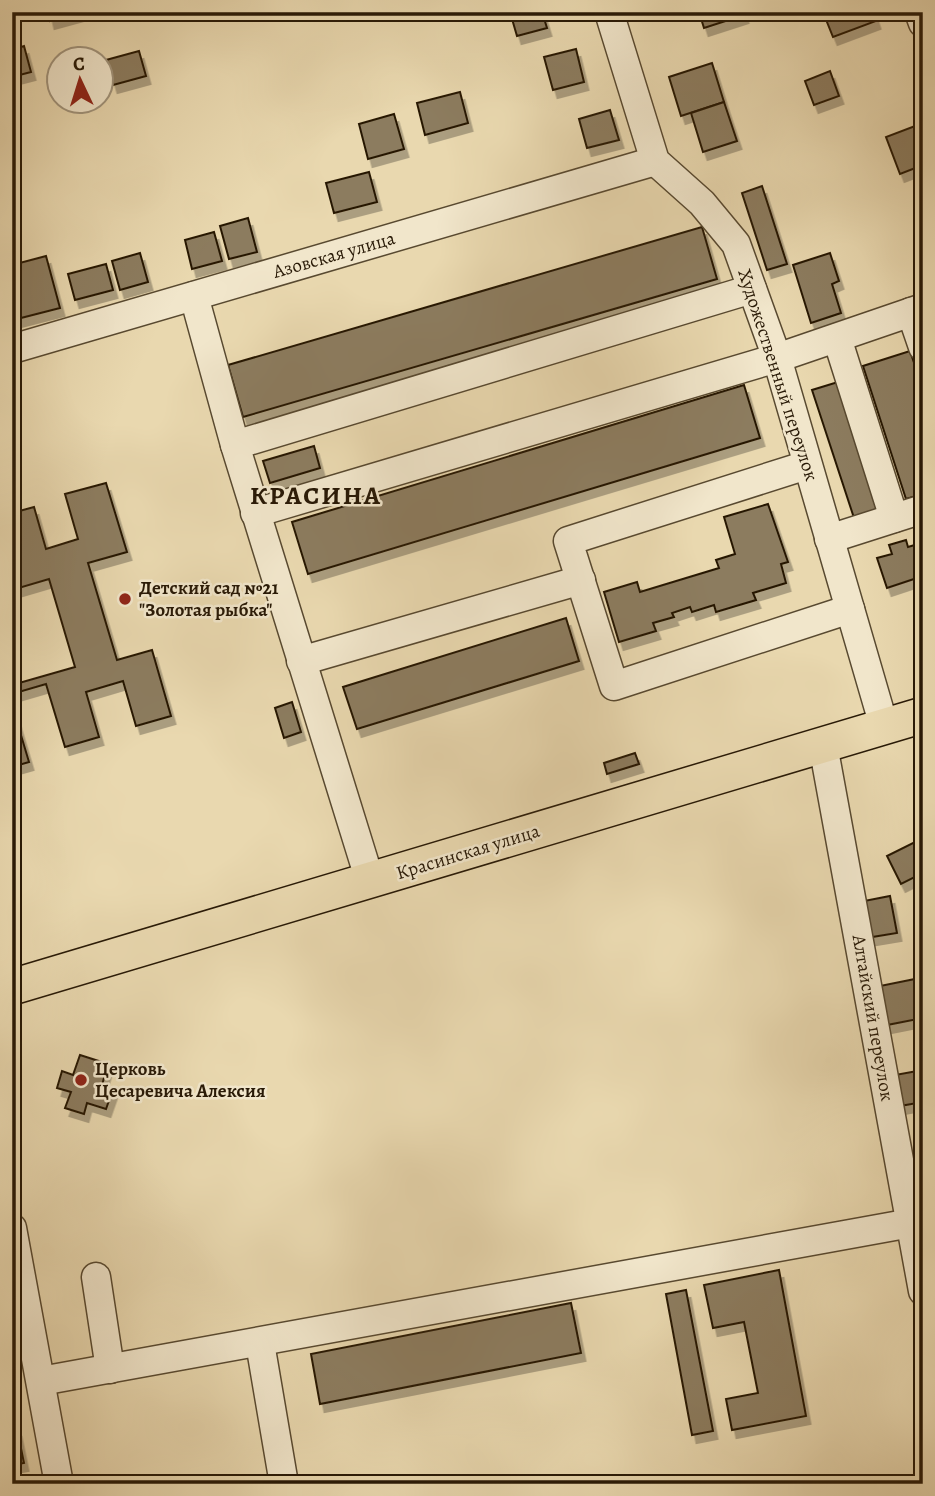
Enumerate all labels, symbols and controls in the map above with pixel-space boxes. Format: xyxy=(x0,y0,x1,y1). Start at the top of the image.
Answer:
north arrow xyxy=(46,46,116,116)
text: С xyxy=(72,51,86,77)
street label: Азовская улица xyxy=(269,225,398,285)
street label: Художественный переулок xyxy=(731,266,825,484)
district label: КРАСИНА xyxy=(250,478,382,513)
place label: Детский сад №21 "Золотая рыбка" xyxy=(139,575,279,623)
marker: Детский сад №21 "Золотая рыбка" xyxy=(117,591,133,607)
street label: Красинская улица xyxy=(393,818,543,886)
street label: Алтайский переулок xyxy=(845,932,900,1103)
place label: Церковь Цесаревича Алексия xyxy=(95,1056,266,1104)
marker: Церковь Цесаревича Алексия xyxy=(73,1072,89,1088)

